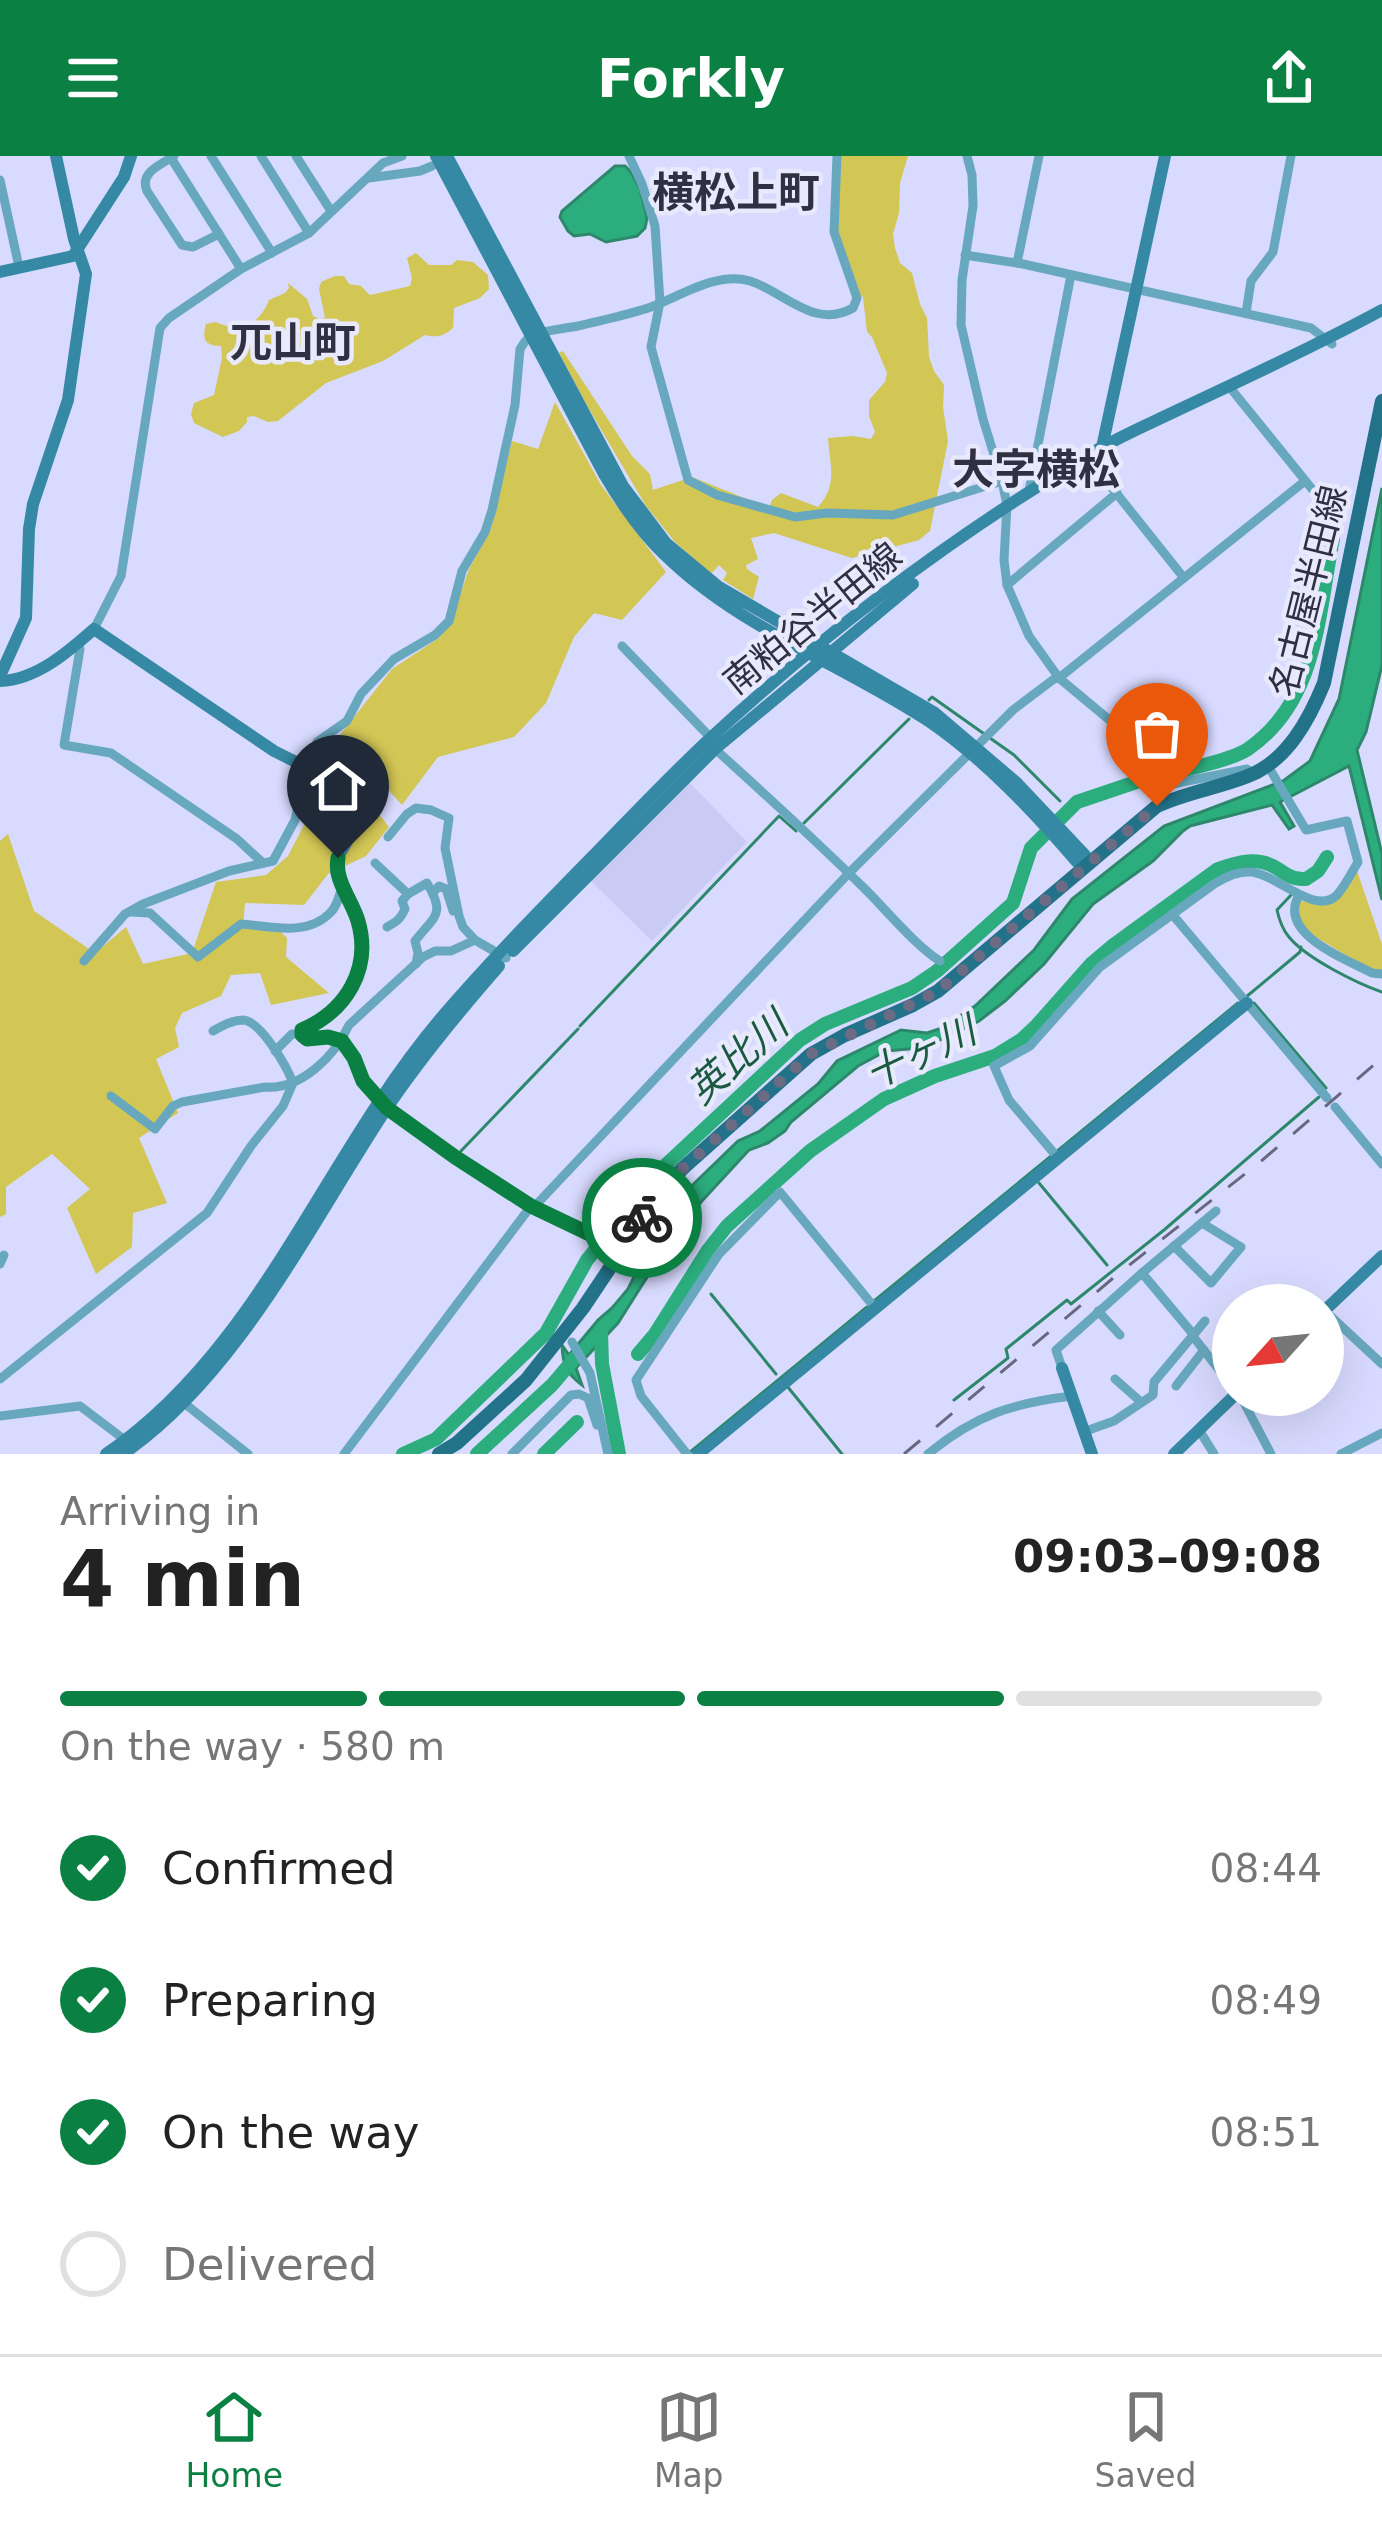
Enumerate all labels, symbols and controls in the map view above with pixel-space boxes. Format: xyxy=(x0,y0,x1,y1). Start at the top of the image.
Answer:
icon: menu xyxy=(60,45,126,111)
icon: share xyxy=(1256,45,1322,111)
text: Forkly xyxy=(597,47,785,110)
district label: 横松上町 xyxy=(652,168,820,217)
district label: 兀山町 xyxy=(230,318,356,367)
district label: 大字横松 xyxy=(952,445,1120,494)
street label: 名古屋半田線 xyxy=(1262,481,1355,701)
street label: 南粕谷半田線 xyxy=(715,534,909,702)
pin xyxy=(1106,683,1208,806)
icon: bag xyxy=(1124,701,1190,767)
pin xyxy=(287,735,389,858)
icon: home xyxy=(305,753,371,819)
water label: 英比川 xyxy=(678,999,799,1113)
water label: 十ヶ川 xyxy=(858,1006,986,1098)
courier xyxy=(582,1158,702,1278)
icon: bike xyxy=(609,1185,675,1251)
north arrow xyxy=(1212,1284,1344,1416)
map controls xyxy=(1212,1284,1344,1416)
text: Arriving in xyxy=(60,1489,260,1534)
text: 09:03–09:08 xyxy=(1013,1530,1322,1583)
text: 4 min xyxy=(60,1534,305,1624)
text: On the way · 580 m xyxy=(60,1724,445,1769)
icon: check xyxy=(60,1835,126,1901)
text: Confirmed xyxy=(162,1842,396,1895)
text: 08:44 xyxy=(1210,1846,1322,1891)
icon: check xyxy=(60,1967,126,2033)
text: Preparing xyxy=(162,1974,378,2027)
text: 08:49 xyxy=(1210,1978,1322,2023)
icon: check xyxy=(60,2099,126,2165)
text: On the way xyxy=(162,2106,419,2159)
text: 08:51 xyxy=(1210,2110,1322,2155)
text: Delivered xyxy=(162,2238,377,2291)
tab: Home xyxy=(185,2384,283,2495)
tab: Map xyxy=(654,2384,724,2495)
tab: Saved xyxy=(1095,2384,1196,2495)

